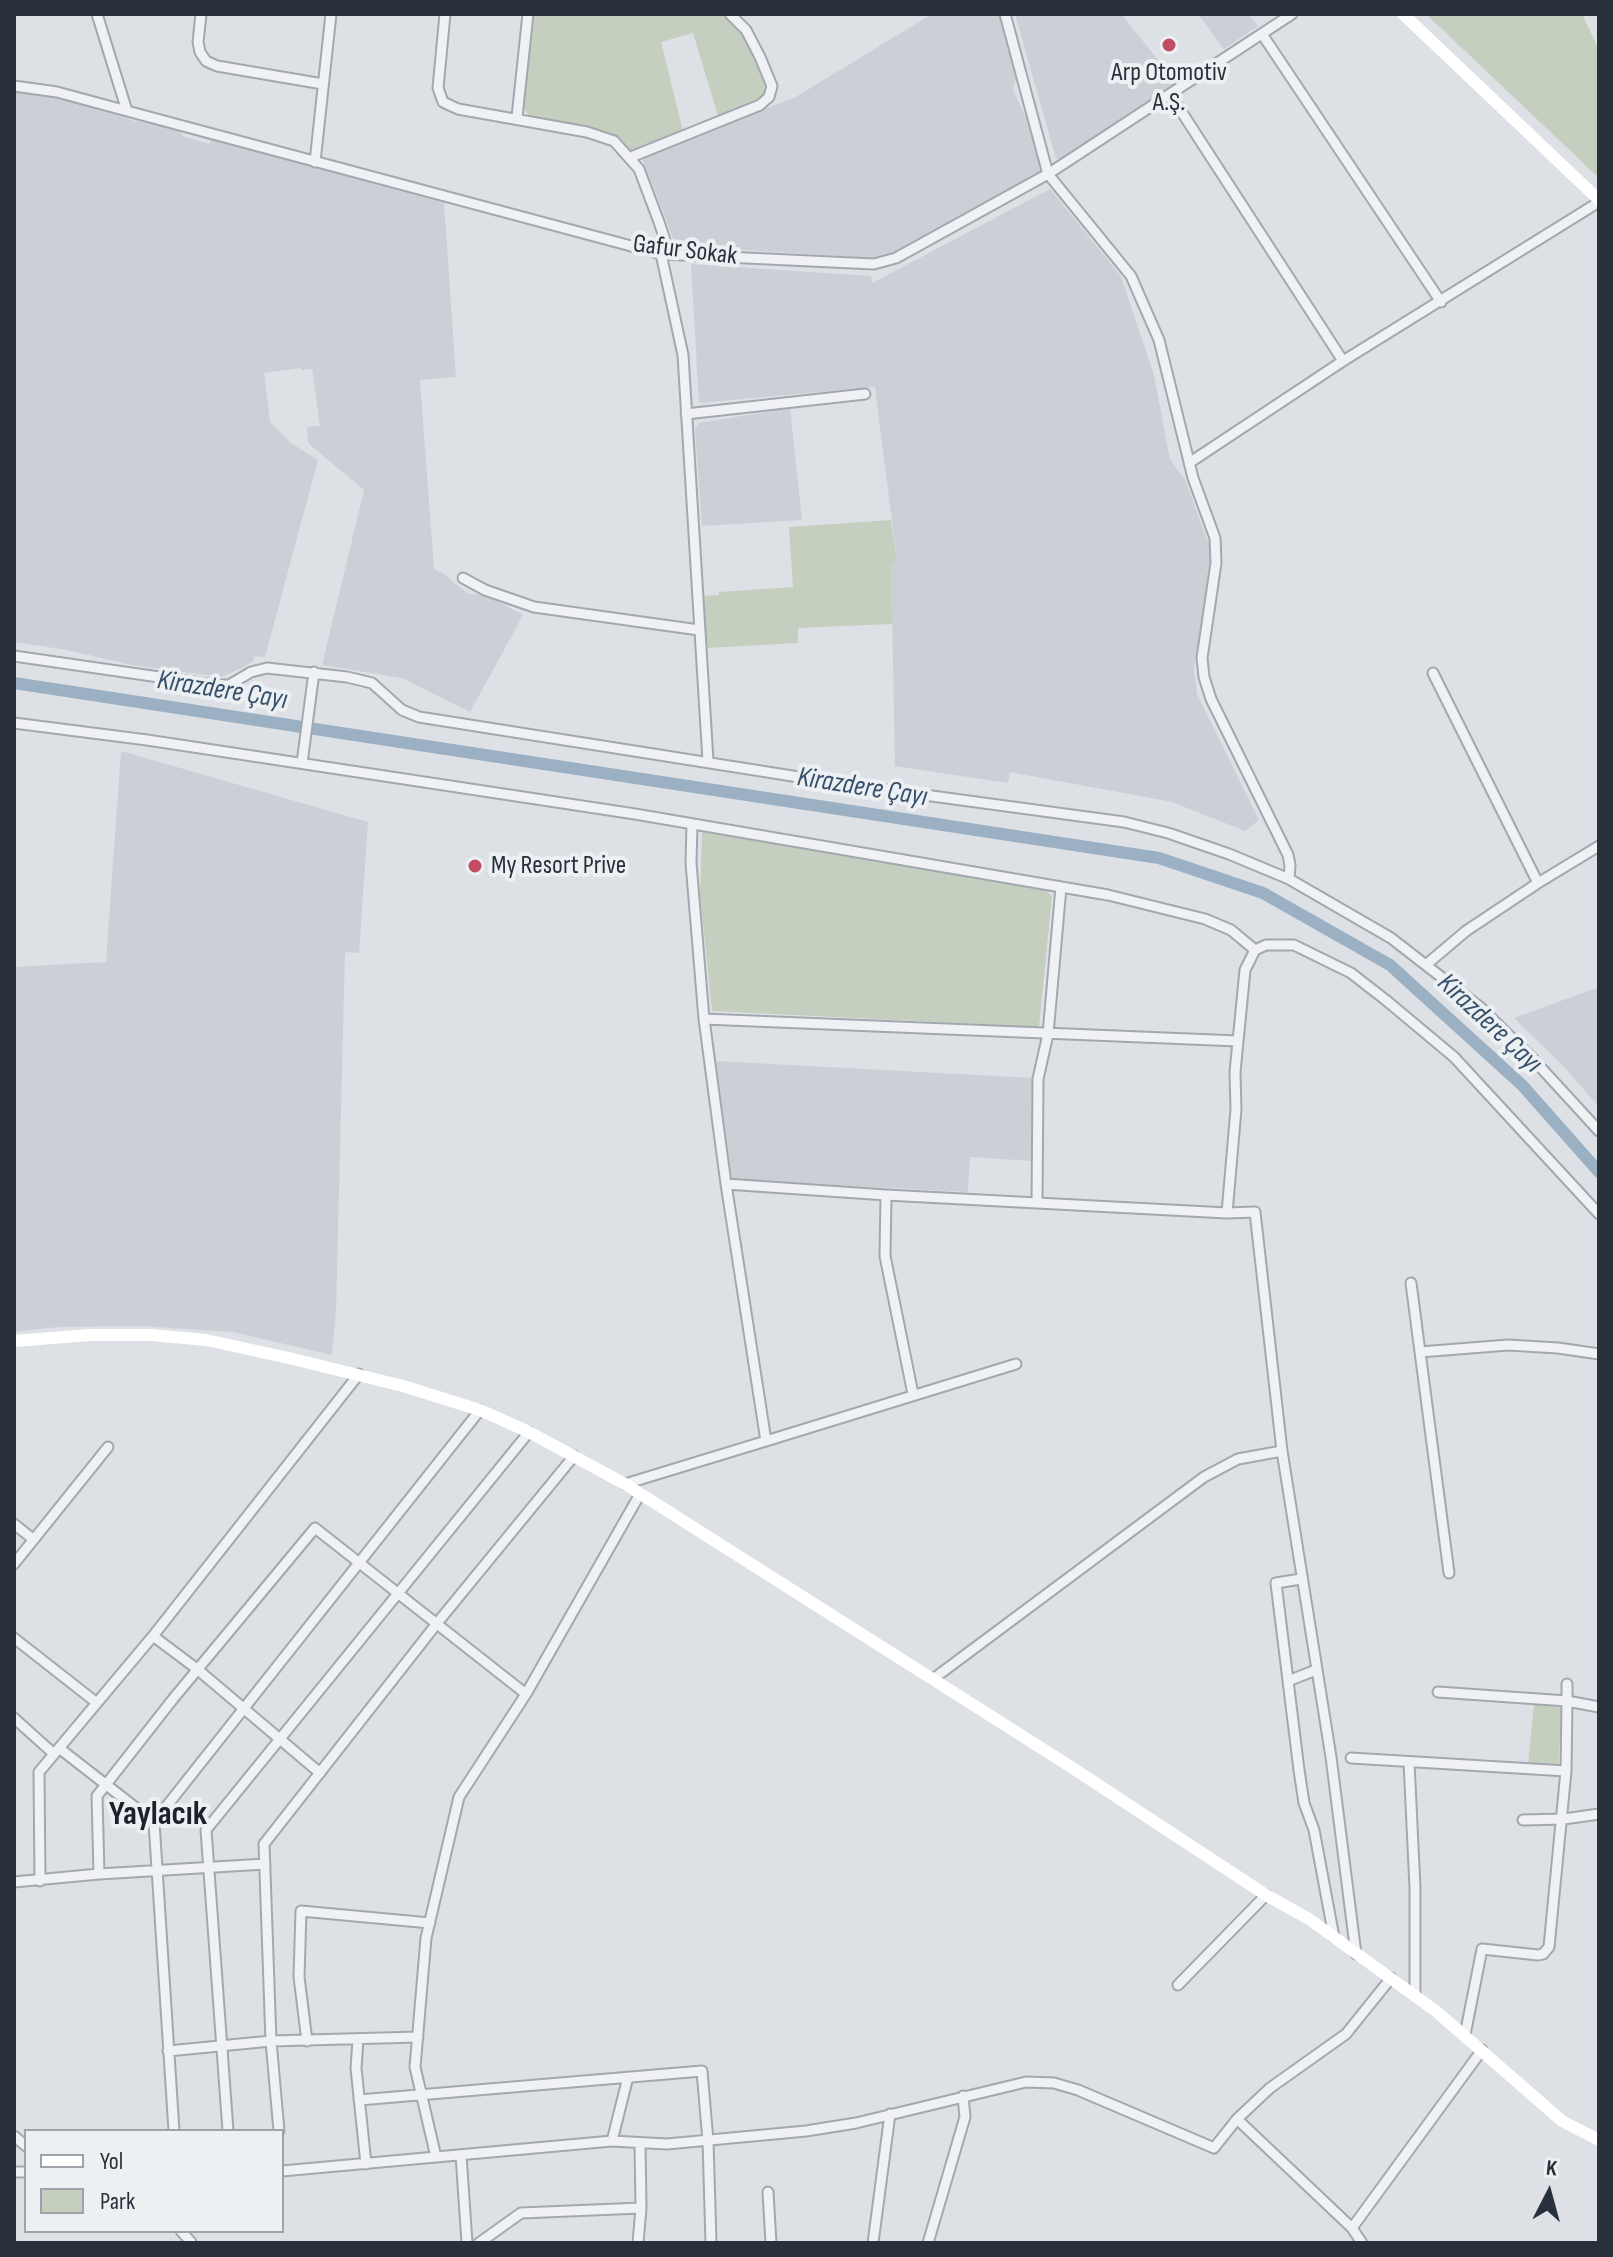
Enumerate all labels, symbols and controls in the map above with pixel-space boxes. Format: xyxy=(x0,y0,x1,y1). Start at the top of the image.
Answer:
marker: Arp Otomotiv A.Ş. xyxy=(1160,36,1178,54)
place label: Arp Otomotiv A.Ş. xyxy=(1111,57,1227,118)
street label: Gafur Sokak xyxy=(631,229,739,273)
water label: Kirazdere Çayı xyxy=(155,664,289,718)
water label: Kirazdere Çayı xyxy=(795,761,929,815)
place label: My Resort Prive xyxy=(491,850,626,882)
marker: My Resort Prive xyxy=(466,857,484,875)
water label: Kirazdere Çayı xyxy=(1430,967,1548,1081)
district label: Yaylacık xyxy=(109,1795,207,1835)
legend xyxy=(24,2129,284,2233)
text: Yol xyxy=(100,2147,123,2176)
north arrow xyxy=(1509,2153,1589,2233)
text: K xyxy=(1545,2155,1558,2183)
text: Park xyxy=(100,2187,135,2216)

